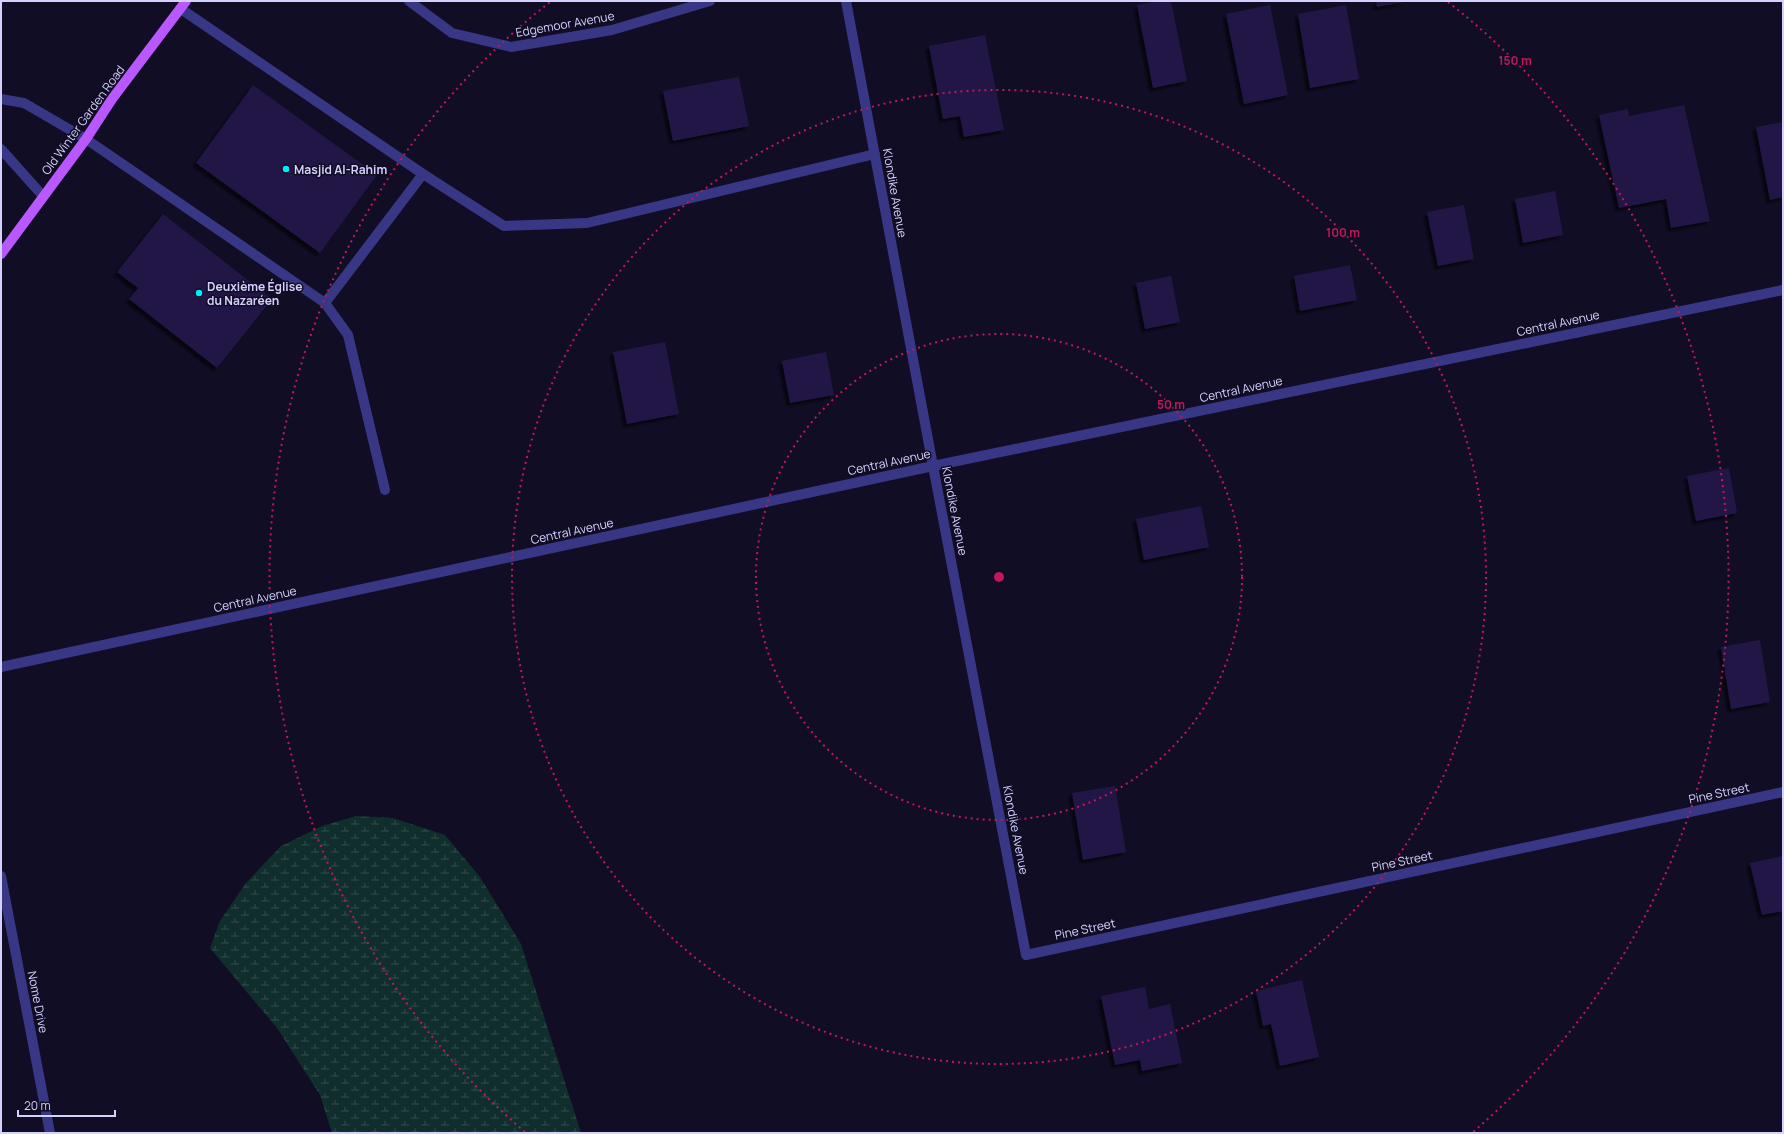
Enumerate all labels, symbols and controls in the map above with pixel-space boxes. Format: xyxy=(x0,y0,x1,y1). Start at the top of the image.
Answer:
street label: Edgemoor Avenue xyxy=(514,7,616,41)
text: 150 m xyxy=(1498,52,1532,69)
street label: Old Winter Garden Road xyxy=(37,62,129,178)
street label: Klondike Avenue xyxy=(879,147,911,239)
place label: Masjid Al-Rahim xyxy=(294,161,387,178)
marker: Masjid Al-Rahim xyxy=(281,164,291,174)
text: 100 m xyxy=(1326,224,1360,241)
place label: Deuxième Église du Nazaréen xyxy=(207,278,302,309)
marker: Deuxième Église du Nazaréen xyxy=(194,288,204,298)
street label: Central Avenue xyxy=(1515,306,1601,340)
street label: Central Avenue xyxy=(1198,372,1284,406)
text: 50 m xyxy=(1157,396,1185,413)
street label: Central Avenue xyxy=(846,445,932,479)
street label: Klondike Avenue xyxy=(938,465,972,557)
street label: Central Avenue xyxy=(529,514,615,548)
centre of rings xyxy=(992,570,1006,584)
street label: Central Avenue xyxy=(212,582,298,616)
street label: Pine Street xyxy=(1687,778,1751,808)
street label: Klondike Avenue xyxy=(999,784,1033,876)
street label: Pine Street xyxy=(1370,846,1434,876)
street label: Pine Street xyxy=(1053,914,1117,944)
street label: Nome Drive xyxy=(24,969,52,1035)
scale bar xyxy=(18,1092,115,1118)
text: 20 m xyxy=(24,1097,51,1114)

